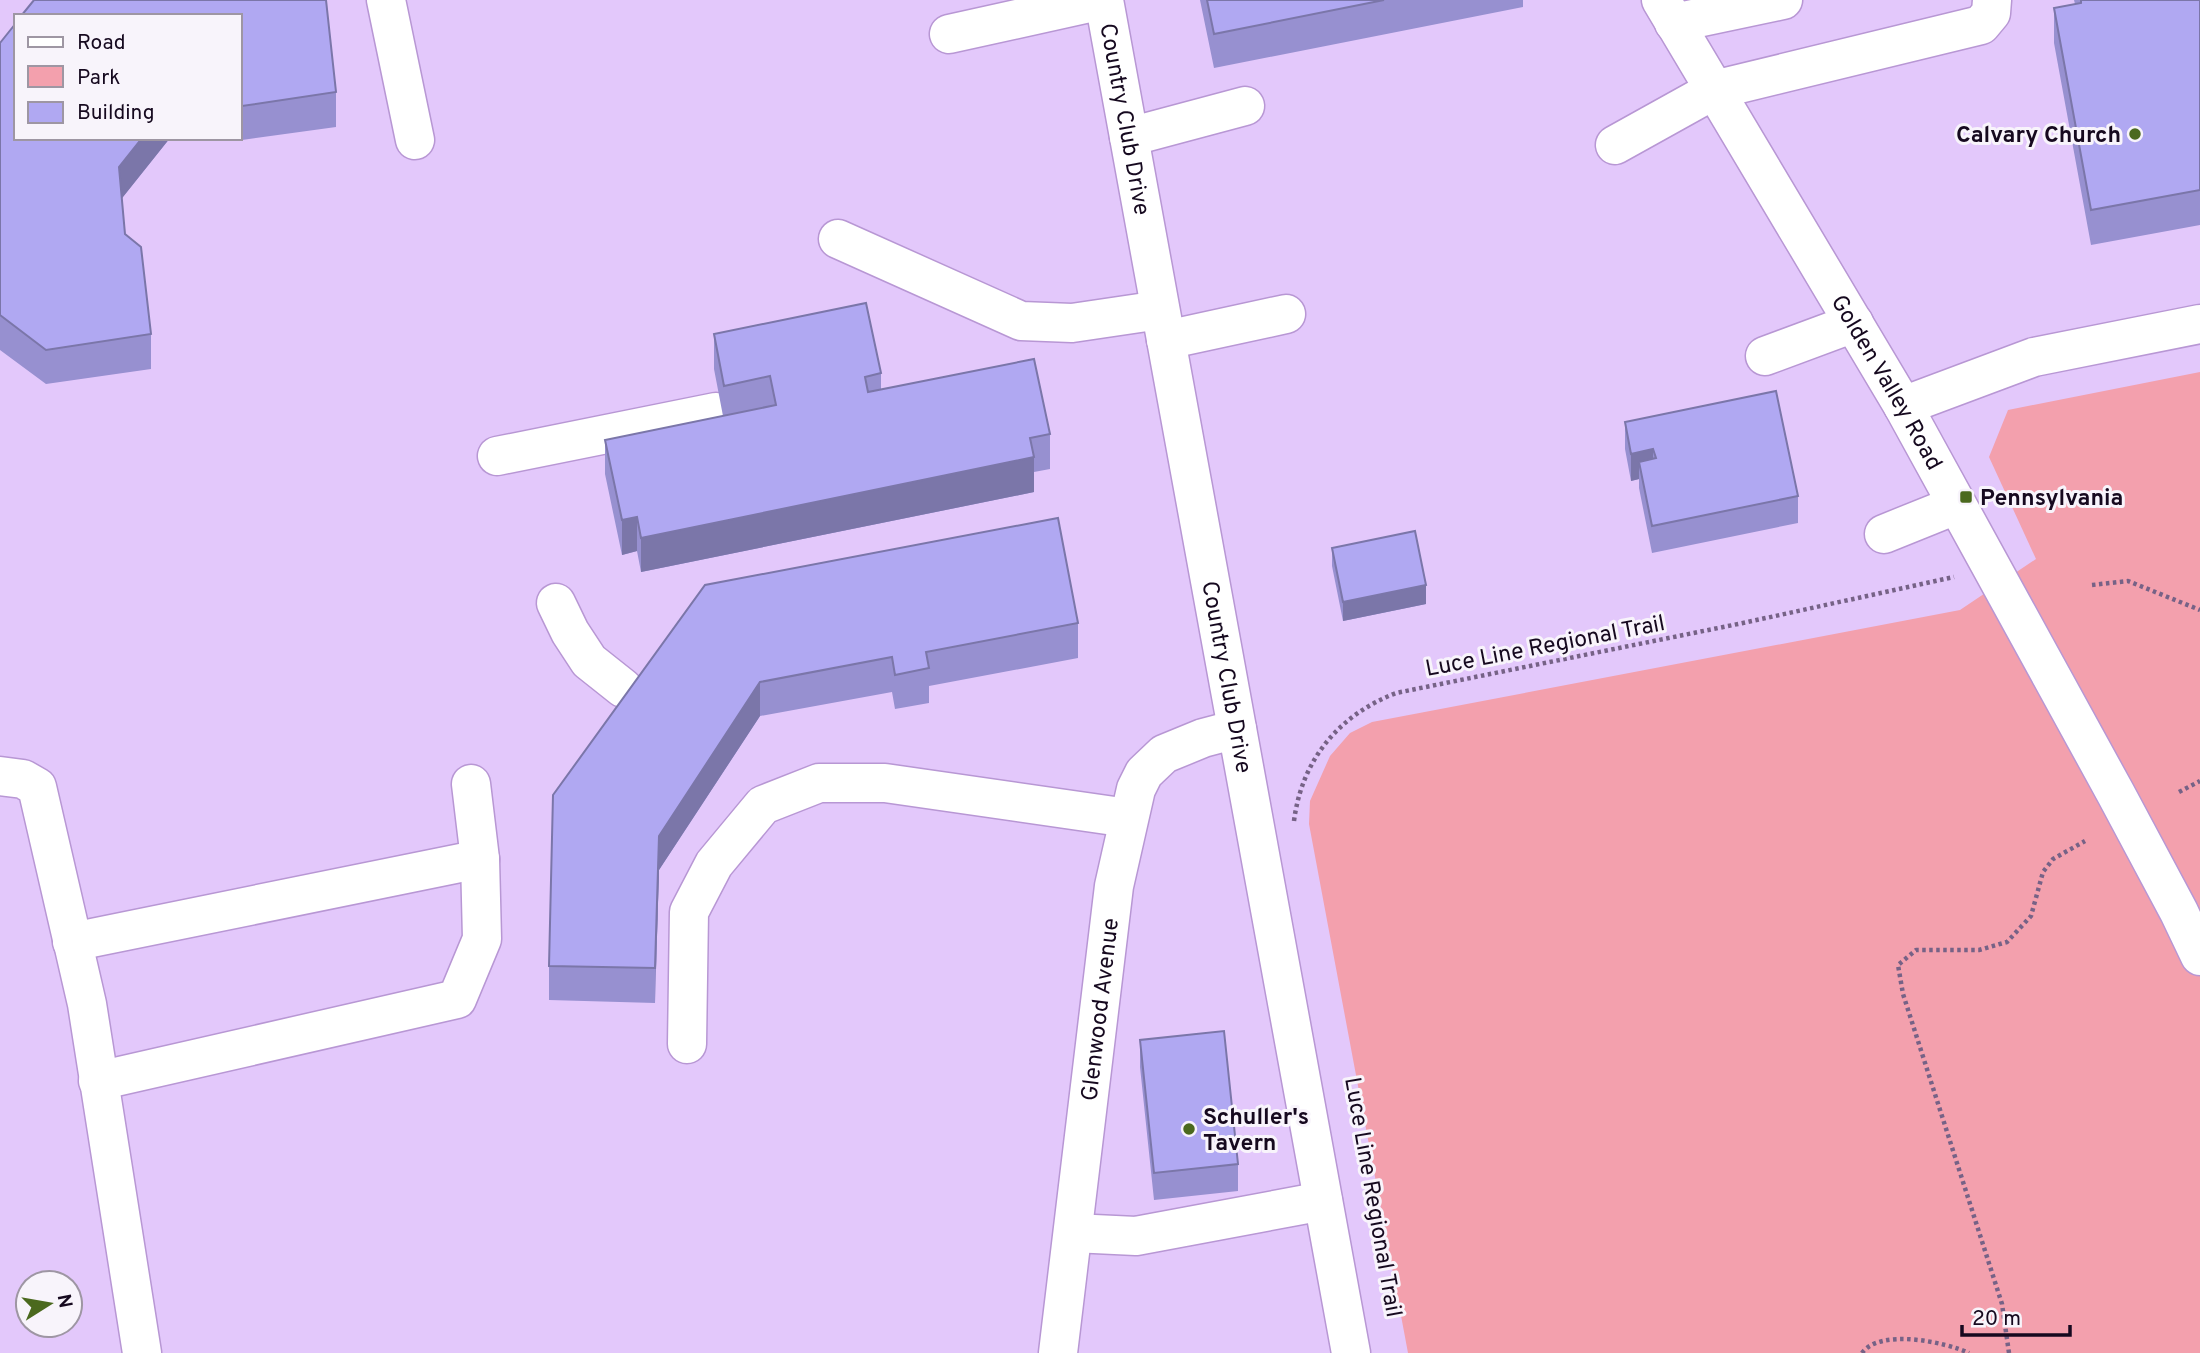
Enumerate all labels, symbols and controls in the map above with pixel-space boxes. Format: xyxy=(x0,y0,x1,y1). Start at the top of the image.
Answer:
legend xyxy=(14,14,242,140)
street label: Country Club Drive xyxy=(1092,21,1155,218)
text: Road xyxy=(77,30,126,57)
text: Park xyxy=(77,65,120,92)
text: Building xyxy=(77,100,155,127)
place label: Calvary Church xyxy=(1956,122,2121,151)
marker: Calvary Church xyxy=(2127,126,2143,142)
street label: Golden Valley Road xyxy=(1823,290,1947,476)
place label: Pennsylvania xyxy=(1980,485,2123,514)
marker: Pennsylvania xyxy=(1958,489,1974,505)
street label: Country Club Drive xyxy=(1193,579,1257,776)
street label: Luce Line Regional Trail xyxy=(1423,610,1668,685)
street label: Glenwood Avenue xyxy=(1076,917,1127,1103)
street label: Luce Line Regional Trail xyxy=(1336,1075,1407,1320)
place label: Schuller's Tavern xyxy=(1203,1104,1309,1159)
marker: Schuller's Tavern xyxy=(1181,1121,1197,1137)
north arrow xyxy=(14,1269,84,1339)
text: N xyxy=(51,1292,77,1310)
scale bar xyxy=(1962,1294,2070,1338)
text: 20 m xyxy=(1972,1306,2021,1333)

